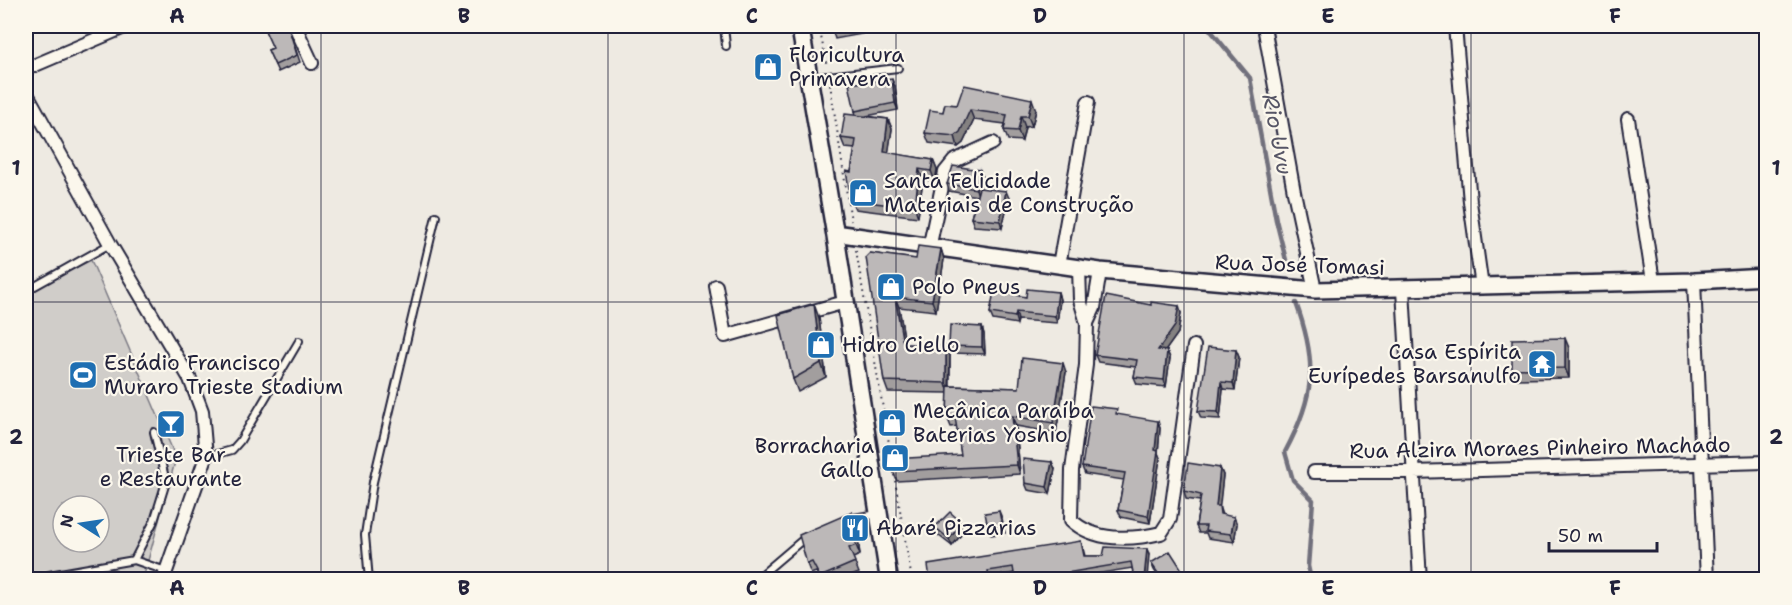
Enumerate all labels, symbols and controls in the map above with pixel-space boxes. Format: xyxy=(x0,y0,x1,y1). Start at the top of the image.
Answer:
text: A xyxy=(169,3,185,29)
text: B xyxy=(458,3,470,29)
text: C xyxy=(746,3,758,29)
text: D xyxy=(1033,3,1047,29)
text: E xyxy=(1321,3,1335,29)
text: F xyxy=(1609,3,1621,29)
place label: Floricultura Primavera xyxy=(789,41,904,93)
shop icon: Floricultura Primavera xyxy=(752,51,784,83)
water label: Rio Uvu xyxy=(1255,91,1300,177)
text: 1 xyxy=(11,155,21,181)
text: 1 xyxy=(1771,155,1781,181)
place label: Santa Felicidade Materiais de Construção xyxy=(884,167,1134,219)
shop icon: Santa Felicidade Materiais de Construção xyxy=(847,177,879,209)
street label: Rua José Tomasi xyxy=(1214,248,1386,282)
shop icon: Polo Pneus xyxy=(875,271,907,303)
place label: Polo Pneus xyxy=(912,273,1020,301)
shop icon: Hidro Ciello xyxy=(805,329,837,361)
place label: Hidro Ciello xyxy=(842,331,960,359)
place label: Casa Espírita Eurípedes Barsanulfo xyxy=(1308,338,1521,390)
temple icon: Casa Espírita Eurípedes Barsanulfo xyxy=(1526,348,1558,380)
place label: Estádio Francisco Muraro Trieste Stadium xyxy=(104,349,343,401)
sports icon: Estádio Francisco Muraro Trieste Stadium xyxy=(67,359,99,391)
place label: Mecânica Paraíba Baterias Yoshio xyxy=(913,397,1093,449)
shop icon: Mecânica Paraíba Baterias Yoshio xyxy=(876,407,908,439)
bar icon: Trieste Bar e Restaurante xyxy=(155,408,187,440)
text: 2 xyxy=(9,424,23,450)
text: 2 xyxy=(1769,424,1783,450)
street label: Rua Alzira Moraes Pinheiro Machado xyxy=(1349,431,1731,465)
place label: Borracharia Gallo xyxy=(755,432,874,484)
place label: Trieste Bar e Restaurante xyxy=(100,441,242,493)
shop icon: Borracharia Gallo xyxy=(879,442,911,474)
north arrow xyxy=(51,494,111,554)
restaurant icon: Abaré Pizzarias xyxy=(839,512,871,544)
text: N xyxy=(55,513,78,529)
place label: Abaré Pizzarias xyxy=(876,514,1037,542)
scale bar xyxy=(1549,515,1657,553)
text: 50 m xyxy=(1558,524,1603,548)
text: A xyxy=(169,575,185,601)
text: B xyxy=(458,575,470,601)
text: C xyxy=(746,575,758,601)
text: D xyxy=(1033,575,1047,601)
text: E xyxy=(1321,575,1335,601)
text: F xyxy=(1609,575,1621,601)

